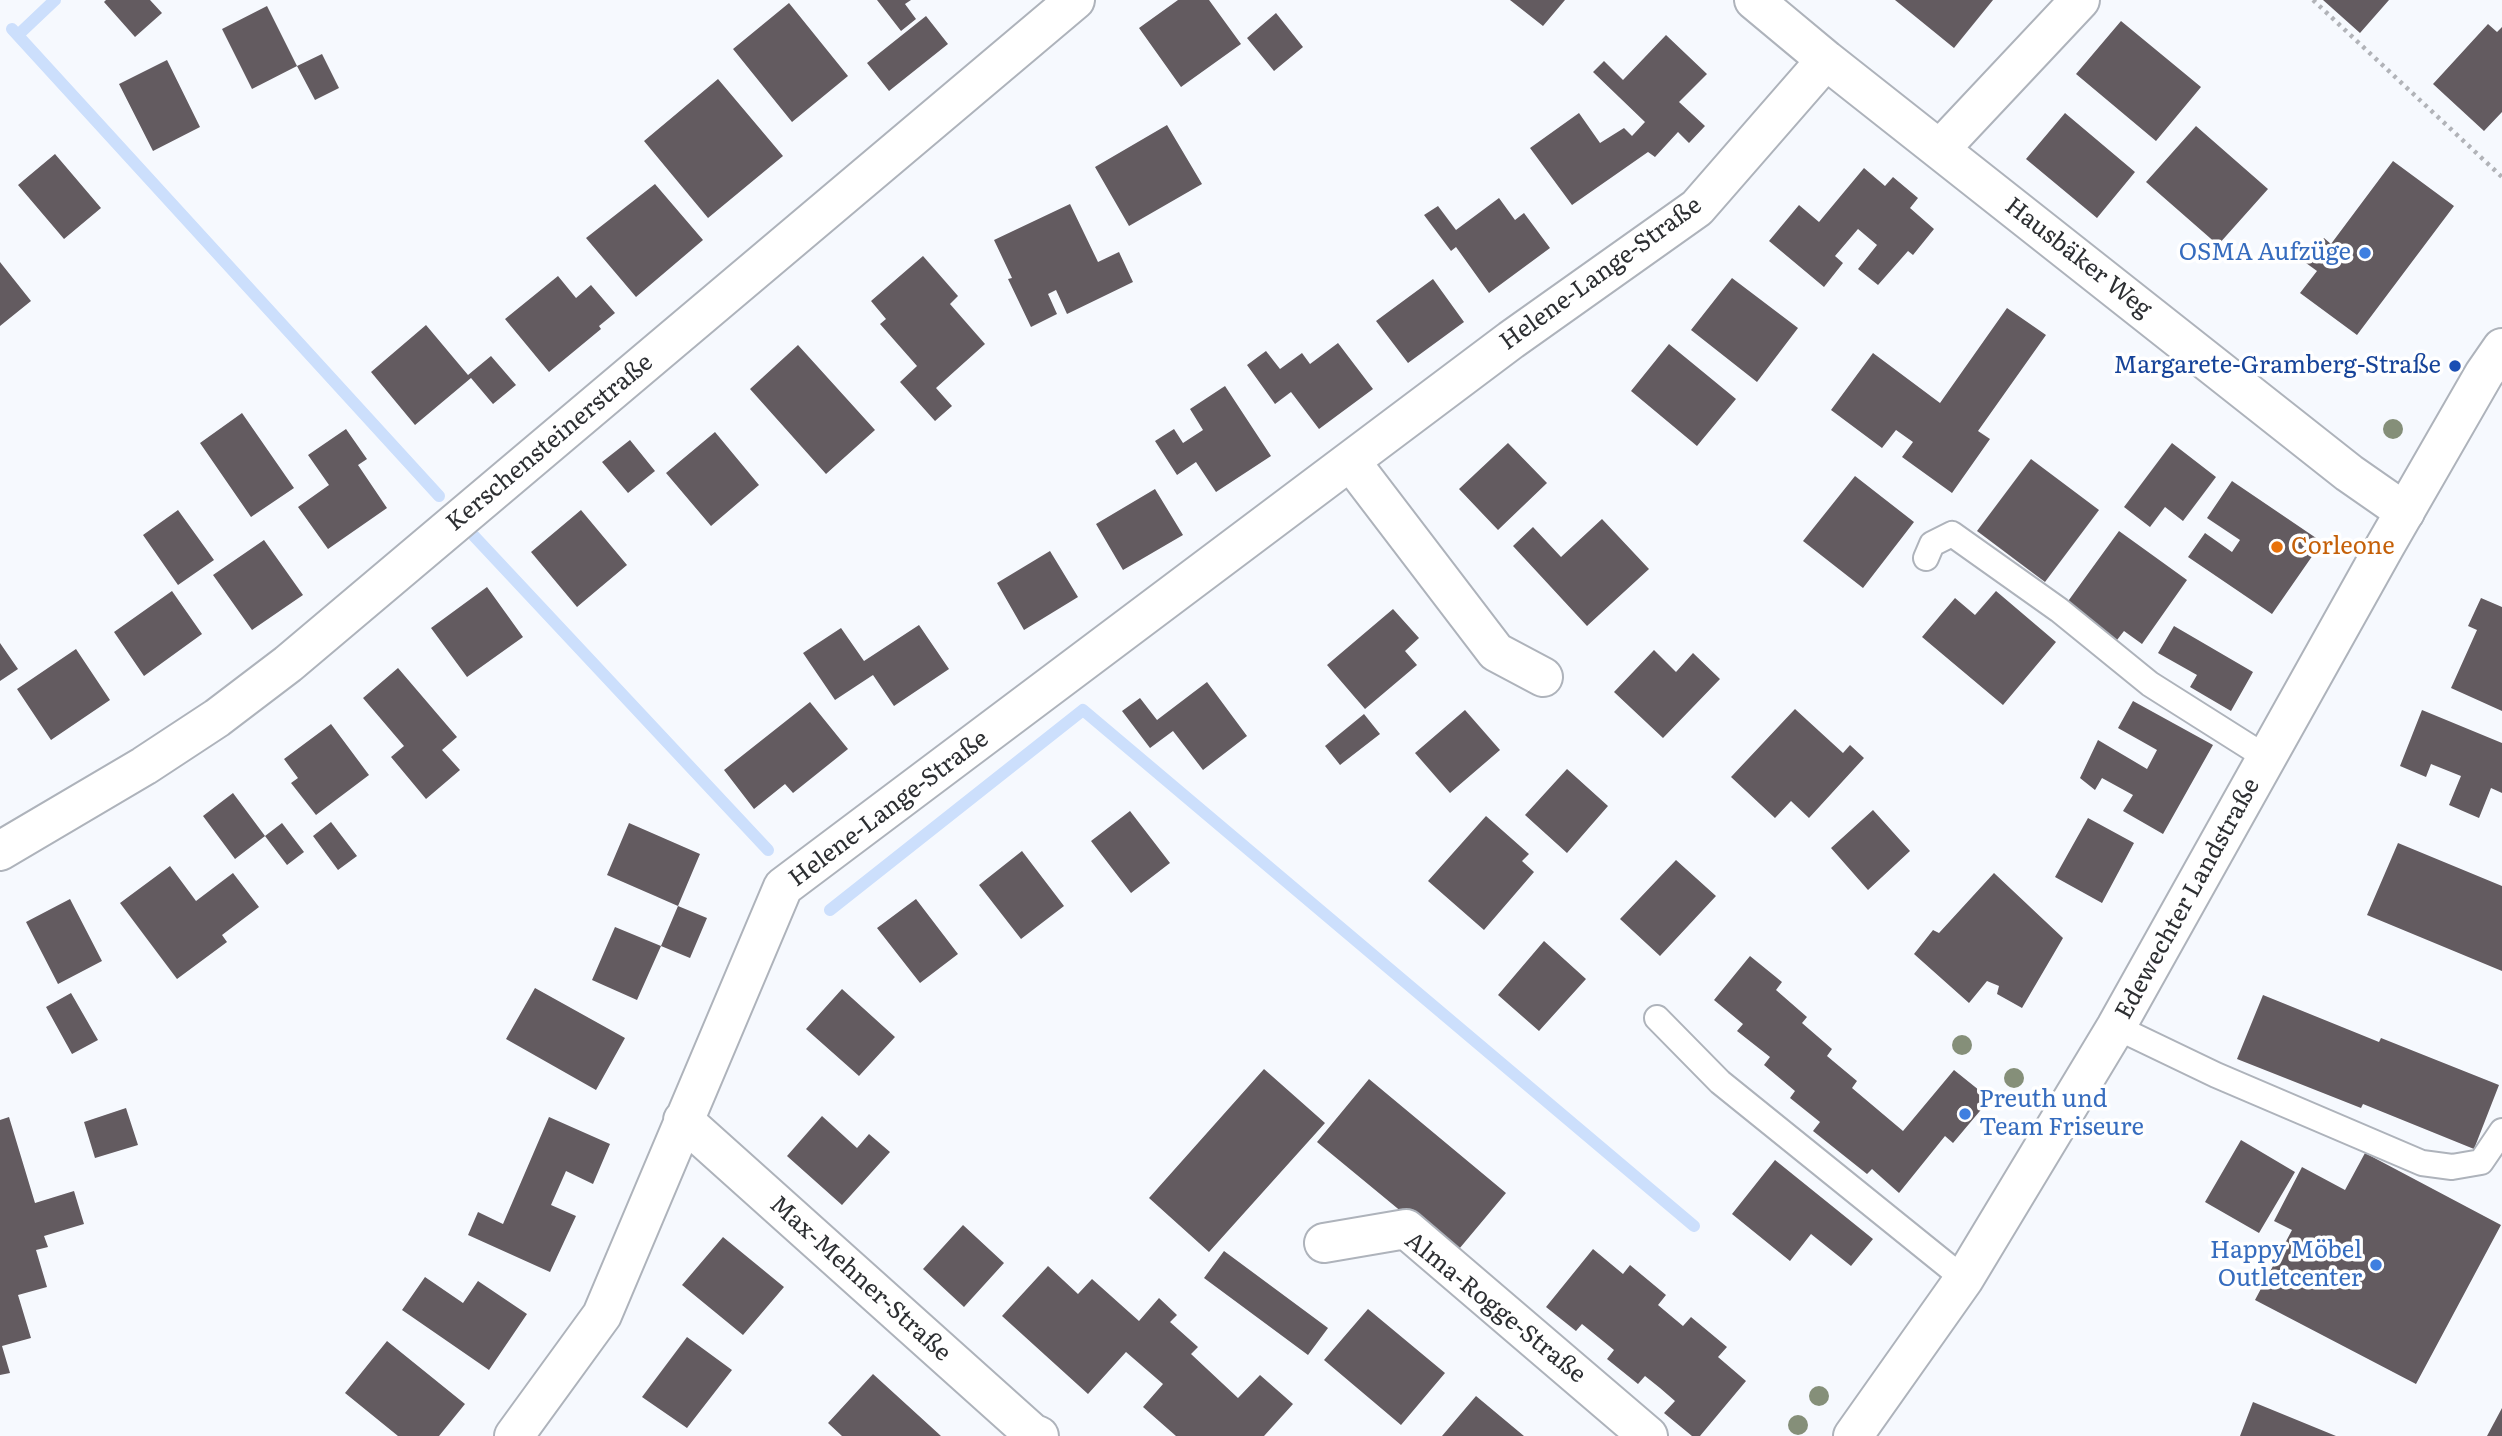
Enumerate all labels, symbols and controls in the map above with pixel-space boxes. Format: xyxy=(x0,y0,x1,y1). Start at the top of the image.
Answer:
street label: Helene-Lange-Straße xyxy=(1495,191,1707,357)
street label: Hausbäker Weg xyxy=(1999,192,2157,324)
place label: OSMA Aufzüge xyxy=(2179,239,2351,267)
marker: OSMA Aufzüge xyxy=(2357,245,2373,261)
street label: Kerschensteinerstraße xyxy=(441,348,659,538)
place label: Margarete-Gramberg-Straße xyxy=(2114,352,2441,380)
marker: Margarete-Gramberg-Straße xyxy=(2447,358,2463,374)
place label: Corleone xyxy=(2291,533,2395,561)
marker: Corleone xyxy=(2269,539,2285,555)
street label: Helene-Lange-Straße xyxy=(784,725,994,893)
street label: Edewechter Landstraße xyxy=(2110,774,2266,1024)
place label: Preuth und Team Friseure xyxy=(1979,1086,2144,1142)
marker: Preuth und Team Friseure xyxy=(1957,1106,1973,1122)
street label: Max-Mehner-Straße xyxy=(764,1190,956,1368)
street label: Alma-Rogge-Straße xyxy=(1399,1226,1591,1390)
place label: Happy Möbel Outletcenter xyxy=(2210,1237,2362,1293)
marker: Happy Möbel Outletcenter xyxy=(2368,1257,2384,1273)

